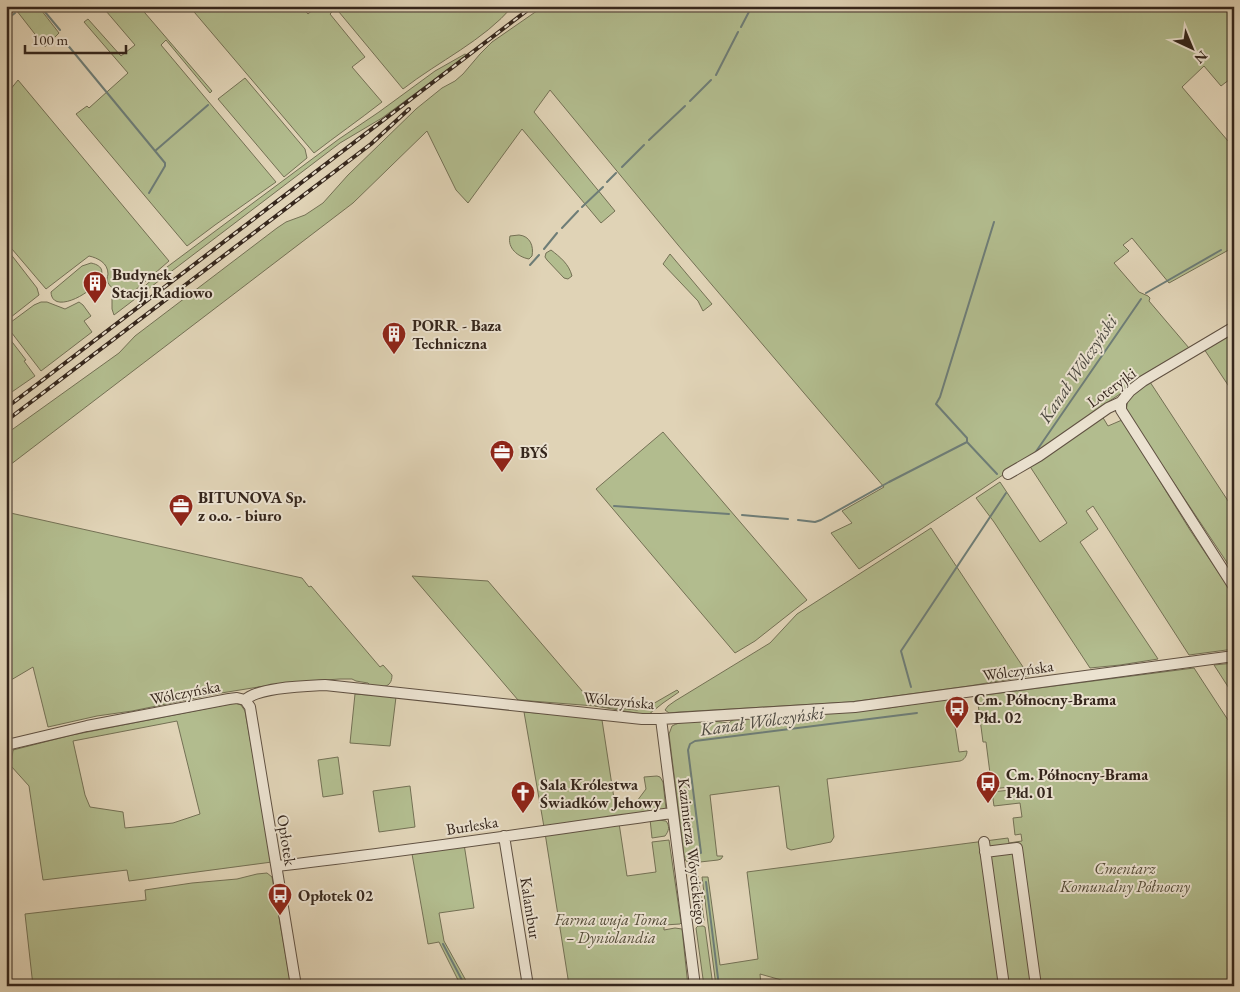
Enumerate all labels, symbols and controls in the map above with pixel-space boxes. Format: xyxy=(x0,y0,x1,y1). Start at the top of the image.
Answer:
scale bar xyxy=(25,22,126,54)
north arrow xyxy=(1168,22,1218,72)
text: 100 m xyxy=(32,30,69,49)
text: N xyxy=(1190,47,1211,68)
place label: Budynek Stacji Radiowo xyxy=(112,264,213,303)
building icon: Budynek Stacji Radiowo xyxy=(82,270,108,304)
water label: Kanał Wólczyński xyxy=(1033,310,1123,428)
place label: PORR - Baza Techniczna xyxy=(412,315,503,354)
building icon: PORR - Baza Techniczna xyxy=(381,321,407,355)
street label: Loteryjki xyxy=(1083,362,1140,412)
office icon: BYŚ xyxy=(489,439,515,473)
place label: BYŚ xyxy=(520,442,548,463)
place label: BITUNOVA Sp. z o.o. - biuro xyxy=(198,487,306,526)
office icon: BITUNOVA Sp. z o.o. - biuro xyxy=(168,493,194,527)
street label: Wólczyńska xyxy=(981,655,1055,686)
street label: Wólczyńska xyxy=(148,675,223,710)
street label: Wólczyńska xyxy=(583,687,656,714)
place label: Cm. Północny-Brama Płd. 02 xyxy=(974,689,1117,728)
bus stop icon: Cm. Północny-Brama Płd. 02 xyxy=(944,695,970,729)
water label: Kanał Wólczyński xyxy=(697,700,826,742)
place label: Cm. Północny-Brama Płd. 01 xyxy=(1006,764,1149,803)
bus stop icon: Cm. Północny-Brama Płd. 01 xyxy=(975,770,1001,804)
place label: Sala Królestwa Świadków Jehowy xyxy=(540,774,662,813)
street label: Kazimierza Wóycickiego xyxy=(673,777,712,925)
church icon: Sala Królestwa Świadków Jehowy xyxy=(510,780,536,814)
street label: Burleska xyxy=(445,811,500,840)
street label: Opłotek xyxy=(272,813,301,868)
park label: Cmentarz Komunalny Północny xyxy=(1059,858,1191,897)
street label: Kalambur xyxy=(515,876,546,941)
bus stop icon: Opłotek 02 xyxy=(267,882,293,916)
place label: Opłotek 02 xyxy=(298,885,374,906)
park label: Farma wuja Toma – Dyniolandia xyxy=(553,909,668,948)

